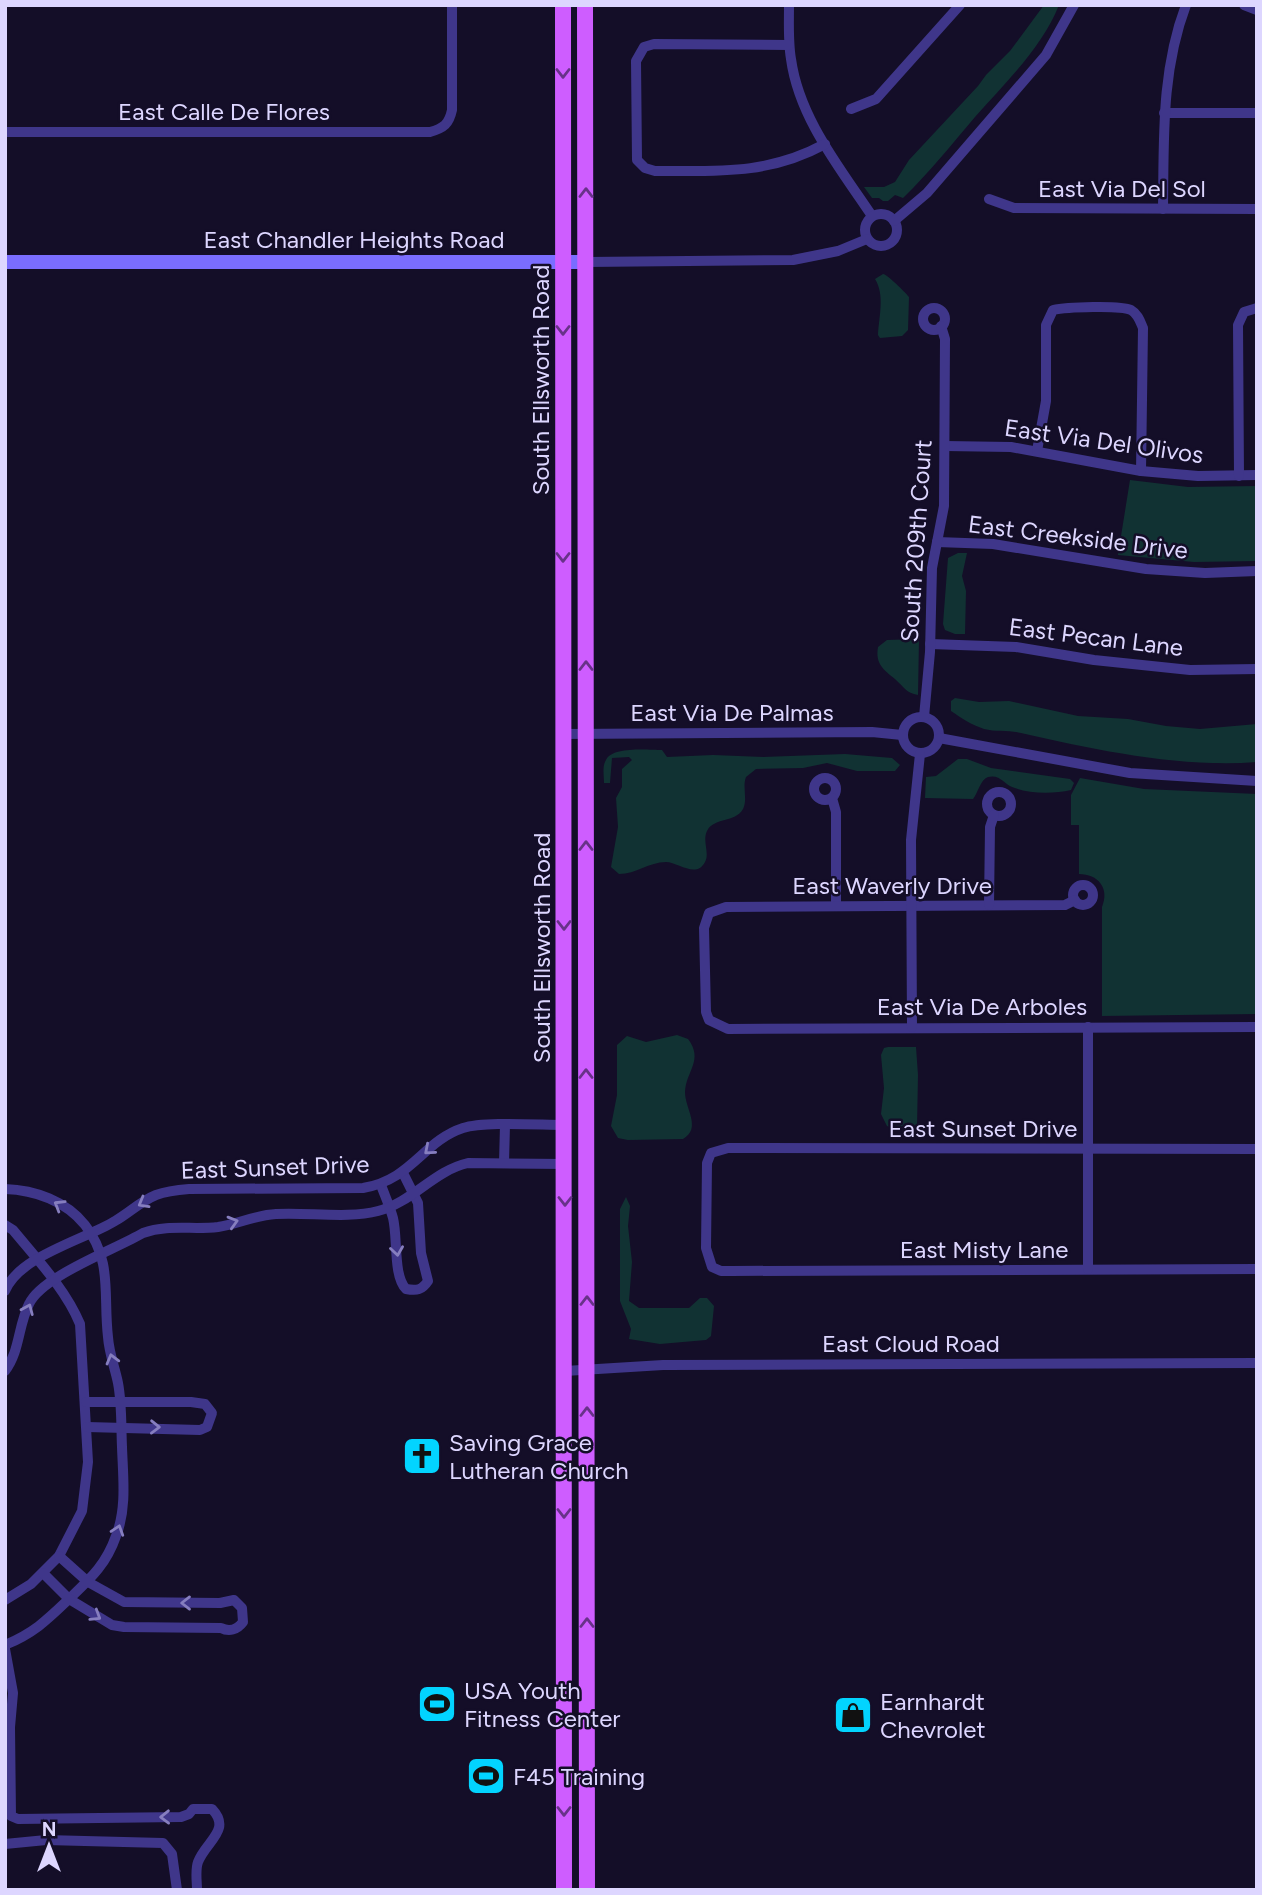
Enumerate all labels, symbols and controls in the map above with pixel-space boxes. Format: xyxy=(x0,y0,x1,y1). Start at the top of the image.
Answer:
one-way arrow xyxy=(555,69,571,79)
street label: East Calle De Flores xyxy=(118,97,330,126)
street label: East Via Del Sol xyxy=(1038,174,1206,203)
one-way arrow xyxy=(578,188,594,198)
street label: East Chandler Heights Road xyxy=(203,225,505,254)
street label: South Ellsworth Road xyxy=(526,265,555,495)
one-way arrow xyxy=(555,325,571,336)
street label: East Via Del Olivos xyxy=(1003,413,1205,469)
street label: South 209th Court xyxy=(894,439,938,643)
street label: East Creekside Drive xyxy=(966,509,1190,565)
one-way arrow xyxy=(555,553,571,563)
street label: East Pecan Lane xyxy=(1007,612,1185,662)
one-way arrow xyxy=(578,660,594,671)
street label: East Via De Palmas xyxy=(630,698,834,727)
street label: South Ellsworth Road xyxy=(527,833,556,1063)
one-way arrow xyxy=(578,840,594,851)
street label: East Waverly Drive xyxy=(792,871,992,900)
one-way arrow xyxy=(556,920,572,931)
street label: East Via De Arboles xyxy=(877,992,1087,1021)
one-way arrow xyxy=(578,1068,594,1078)
street label: East Sunset Drive xyxy=(889,1114,1077,1143)
one-way arrow xyxy=(424,1142,437,1154)
street label: East Sunset Drive xyxy=(180,1149,370,1185)
one-way arrow xyxy=(138,1195,150,1208)
one-way arrow xyxy=(557,1197,573,1207)
one-way arrow xyxy=(54,1200,67,1213)
one-way arrow xyxy=(227,1216,239,1231)
street label: East Misty Lane xyxy=(900,1235,1068,1264)
one-way arrow xyxy=(389,1245,404,1257)
one-way arrow xyxy=(579,1295,595,1306)
one-way arrow xyxy=(20,1304,34,1316)
street label: East Cloud Road xyxy=(822,1329,1000,1358)
one-way arrow xyxy=(106,1353,120,1365)
one-way arrow xyxy=(579,1406,595,1417)
one-way arrow xyxy=(150,1419,161,1435)
place label: Saving Grace Lutheran Church xyxy=(449,1428,629,1485)
church icon: Saving Grace Lutheran Church xyxy=(401,1435,443,1477)
one-way arrow xyxy=(556,1508,572,1518)
one-way arrow xyxy=(110,1524,124,1536)
one-way arrow xyxy=(181,1595,191,1611)
one-way arrow xyxy=(88,1607,101,1620)
one-way arrow xyxy=(579,1617,594,1628)
place label: USA Youth Fitness Center xyxy=(464,1676,620,1733)
sports icon: USA Youth Fitness Center xyxy=(416,1683,458,1725)
place label: Earnhardt Chevrolet xyxy=(880,1687,985,1744)
shop icon: Earnhardt Chevrolet xyxy=(832,1694,874,1736)
sports icon: F45 Training xyxy=(465,1755,507,1797)
place label: F45 Training xyxy=(513,1762,645,1791)
one-way arrow xyxy=(556,1806,572,1817)
one-way arrow xyxy=(159,1809,170,1825)
north arrow xyxy=(14,1811,84,1881)
text: N xyxy=(42,1818,56,1841)

